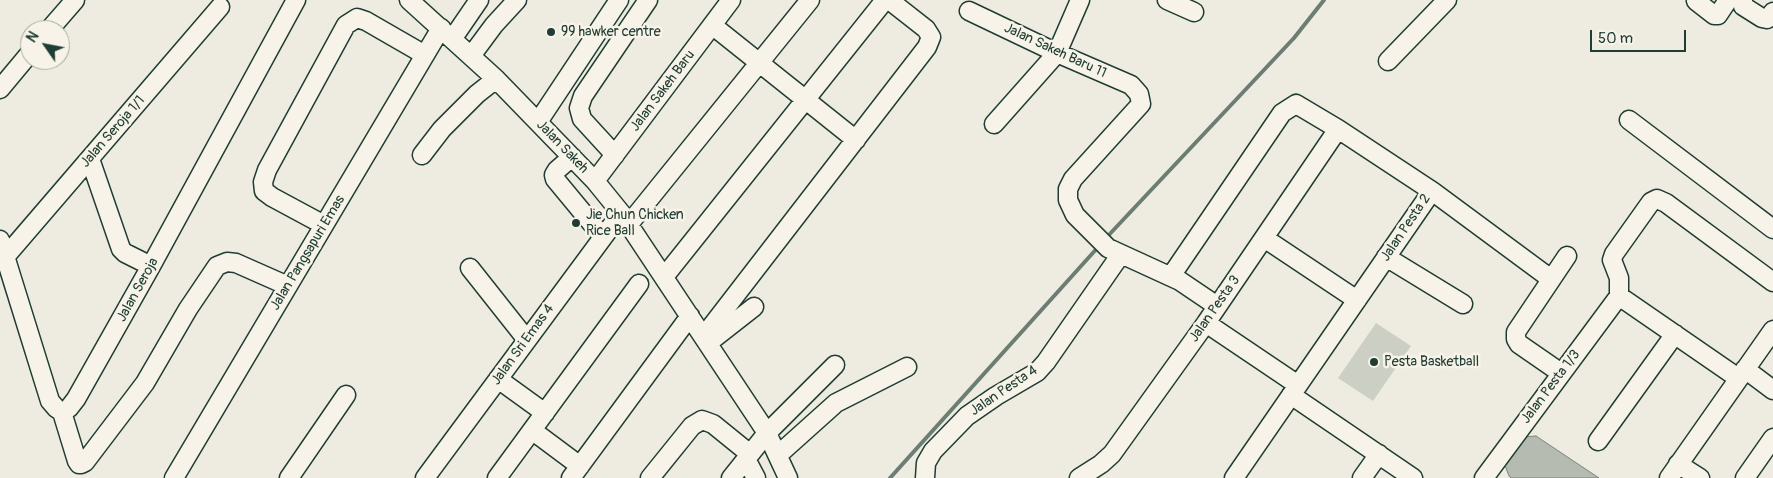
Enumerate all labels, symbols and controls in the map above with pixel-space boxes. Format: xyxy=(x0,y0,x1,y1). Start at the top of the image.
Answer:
north arrow xyxy=(20,20,70,70)
street label: Jalan Sakeh Baru 11 xyxy=(1001,20,1109,82)
scale bar xyxy=(1593,20,1689,52)
place label: 99 hawker centre xyxy=(561,24,661,40)
marker: 99 hawker centre xyxy=(545,26,557,38)
text: N xyxy=(23,29,43,46)
text: 50 m xyxy=(1598,29,1633,48)
street label: Jalan Sakeh Baru xyxy=(627,47,699,135)
street label: Jalan Seroja 1/1 xyxy=(77,93,149,171)
street label: Jalan Sakeh xyxy=(532,117,592,177)
street label: Jalan Pesta 2 xyxy=(1377,191,1435,265)
street label: Jalan Pangsapuri Emas xyxy=(267,192,349,314)
place label: Jie Chun Chicken Rice Ball xyxy=(586,207,684,240)
marker: Jie Chun Chicken Rice Ball xyxy=(570,217,582,229)
street label: Jalan Seroja xyxy=(114,255,162,325)
street label: Jalan Pesta 3 xyxy=(1186,272,1244,346)
street label: Jalan Sri Emas 4 xyxy=(488,301,558,389)
street label: Jalan Pesta 1/3 xyxy=(1518,347,1584,427)
place label: Pesta Basketball xyxy=(1384,354,1479,370)
marker: Pesta Basketball xyxy=(1368,356,1380,368)
street label: Jalan Pesta 4 xyxy=(967,362,1041,420)

